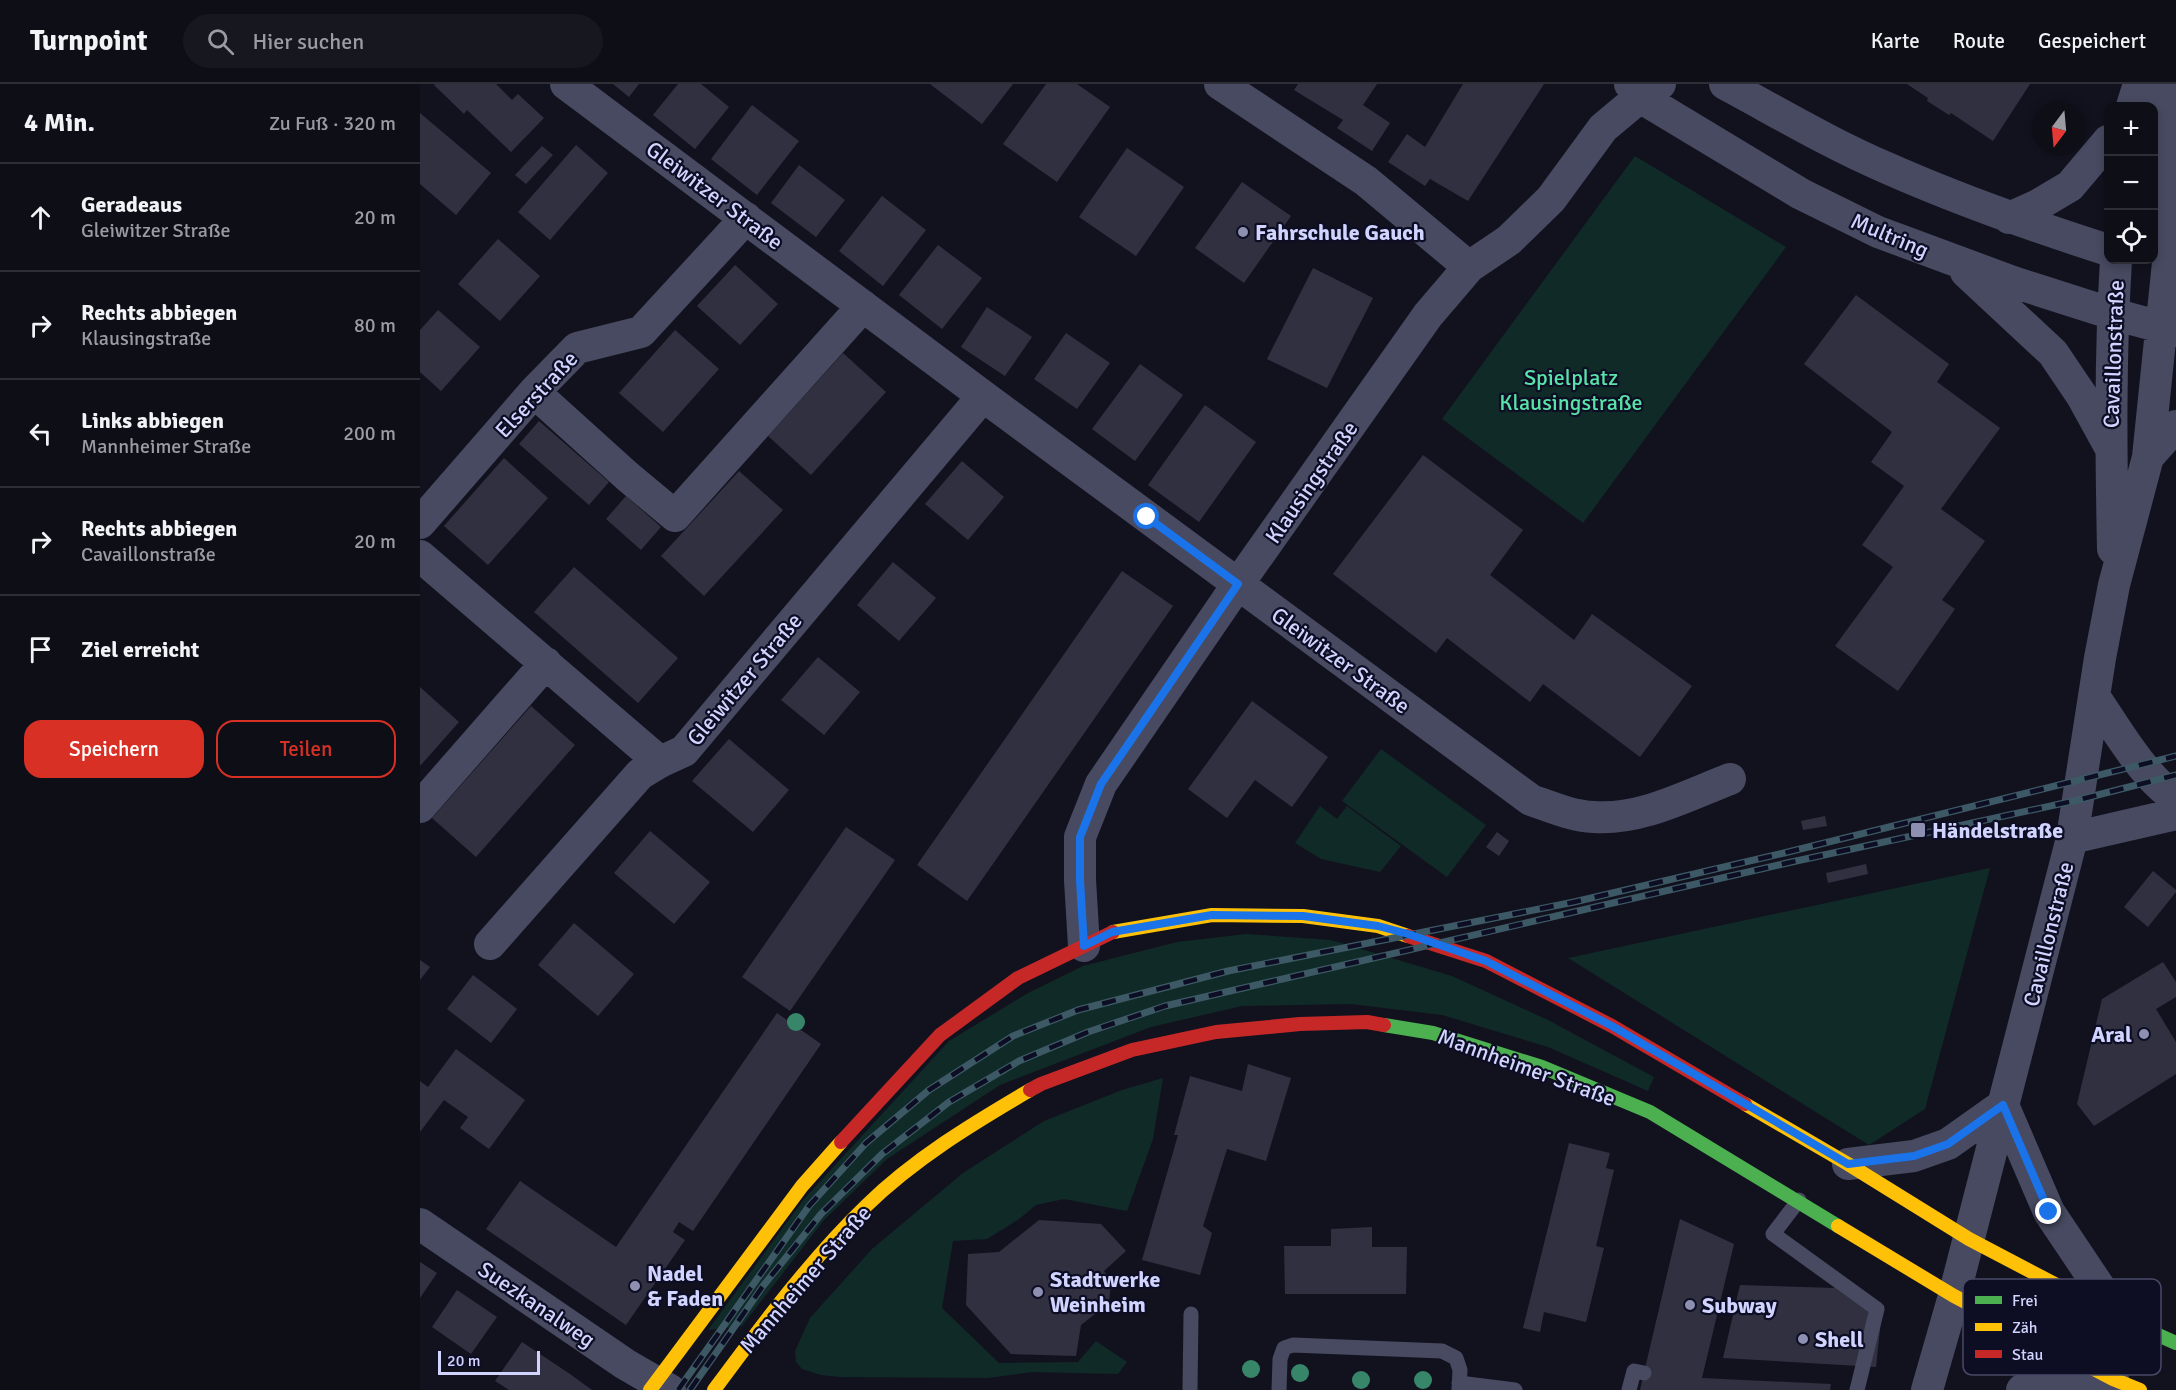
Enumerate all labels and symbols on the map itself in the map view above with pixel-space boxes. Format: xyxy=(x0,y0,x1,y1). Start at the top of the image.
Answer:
north arrow xyxy=(2032,102,2086,156)
street label: Gleiwitzer Straße xyxy=(641,135,788,256)
street label: Multring xyxy=(1847,207,1933,264)
place label: Fahrschule Gauch xyxy=(1255,219,1425,246)
marker: Fahrschule Gauch xyxy=(1236,225,1250,239)
street label: Cavaillonstraße xyxy=(2097,279,2130,429)
street label: Elserstraße xyxy=(489,345,583,443)
park label: Spielplatz Klausingstraße xyxy=(1499,364,1643,416)
street label: Klausingstraße xyxy=(1259,416,1364,549)
route start xyxy=(1133,503,1159,529)
street label: Gleiwitzer Straße xyxy=(1266,601,1415,720)
street label: Gleiwitzer Straße xyxy=(681,608,808,751)
place label: Händelstraße xyxy=(1932,817,2063,844)
marker: Händelstraße xyxy=(1909,821,1927,839)
street label: Cavaillonstraße xyxy=(2017,859,2080,1009)
place label: Aral xyxy=(2091,1021,2132,1048)
street label: Mannheimer Straße xyxy=(1434,1023,1619,1112)
marker: Aral xyxy=(2137,1027,2151,1041)
route end xyxy=(2035,1198,2061,1224)
street label: Mannheimer Straße xyxy=(734,1200,877,1359)
street label: Suezkanalweg xyxy=(473,1256,600,1353)
place label: Nadel & Faden xyxy=(647,1260,723,1312)
place label: Stadtwerke Weinheim xyxy=(1050,1266,1160,1318)
marker: Nadel & Faden xyxy=(628,1279,642,1293)
legend xyxy=(1963,1279,2161,1375)
marker: Stadtwerke Weinheim xyxy=(1031,1285,1045,1299)
text: Frei xyxy=(2012,1291,2038,1311)
place label: Subway xyxy=(1702,1292,1777,1319)
marker: Subway xyxy=(1683,1298,1697,1312)
text: Zäh xyxy=(2012,1318,2038,1338)
place label: Shell xyxy=(1815,1326,1864,1353)
marker: Shell xyxy=(1796,1332,1810,1346)
text: Stau xyxy=(2012,1345,2043,1365)
scale bar xyxy=(438,1348,540,1376)

